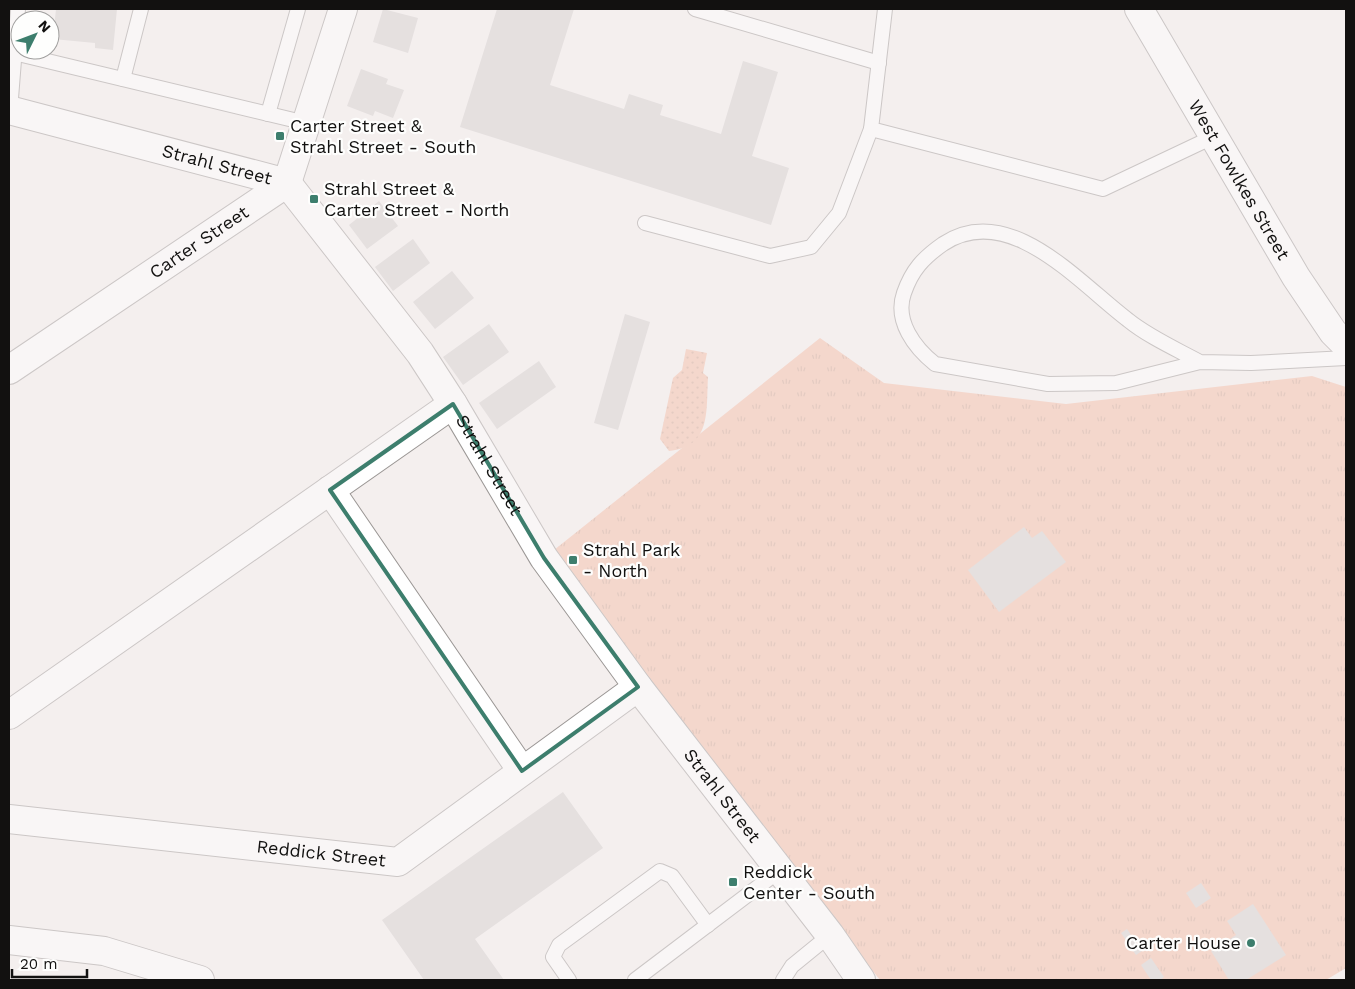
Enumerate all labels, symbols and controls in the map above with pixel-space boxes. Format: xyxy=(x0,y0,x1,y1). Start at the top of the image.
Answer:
north arrow xyxy=(10,10,60,60)
text: N xyxy=(35,17,54,36)
street label: West Fowlkes Street xyxy=(1185,96,1295,264)
place label: Carter Street & Strahl Street - South xyxy=(290,115,476,157)
marker: Carter Street & Strahl Street - South xyxy=(274,130,286,142)
street label: Strahl Street xyxy=(160,140,275,189)
place label: Strahl Street & Carter Street - North xyxy=(324,178,509,220)
marker: Strahl Street & Carter Street - North xyxy=(308,193,320,205)
street label: Carter Street xyxy=(145,201,253,282)
street label: Strahl Street xyxy=(452,411,528,519)
place label: Strahl Park - North xyxy=(583,539,680,581)
marker: Strahl Park - North xyxy=(567,554,579,566)
street label: Strahl Street xyxy=(680,744,766,847)
street label: Reddick Street xyxy=(256,835,387,871)
place label: Reddick Center - South xyxy=(743,861,875,903)
marker: Reddick Center - South xyxy=(727,876,739,888)
place label: Carter House xyxy=(1126,932,1241,953)
marker: Carter House xyxy=(1245,937,1257,949)
scale bar xyxy=(12,946,88,978)
text: 20 m xyxy=(20,955,58,973)

